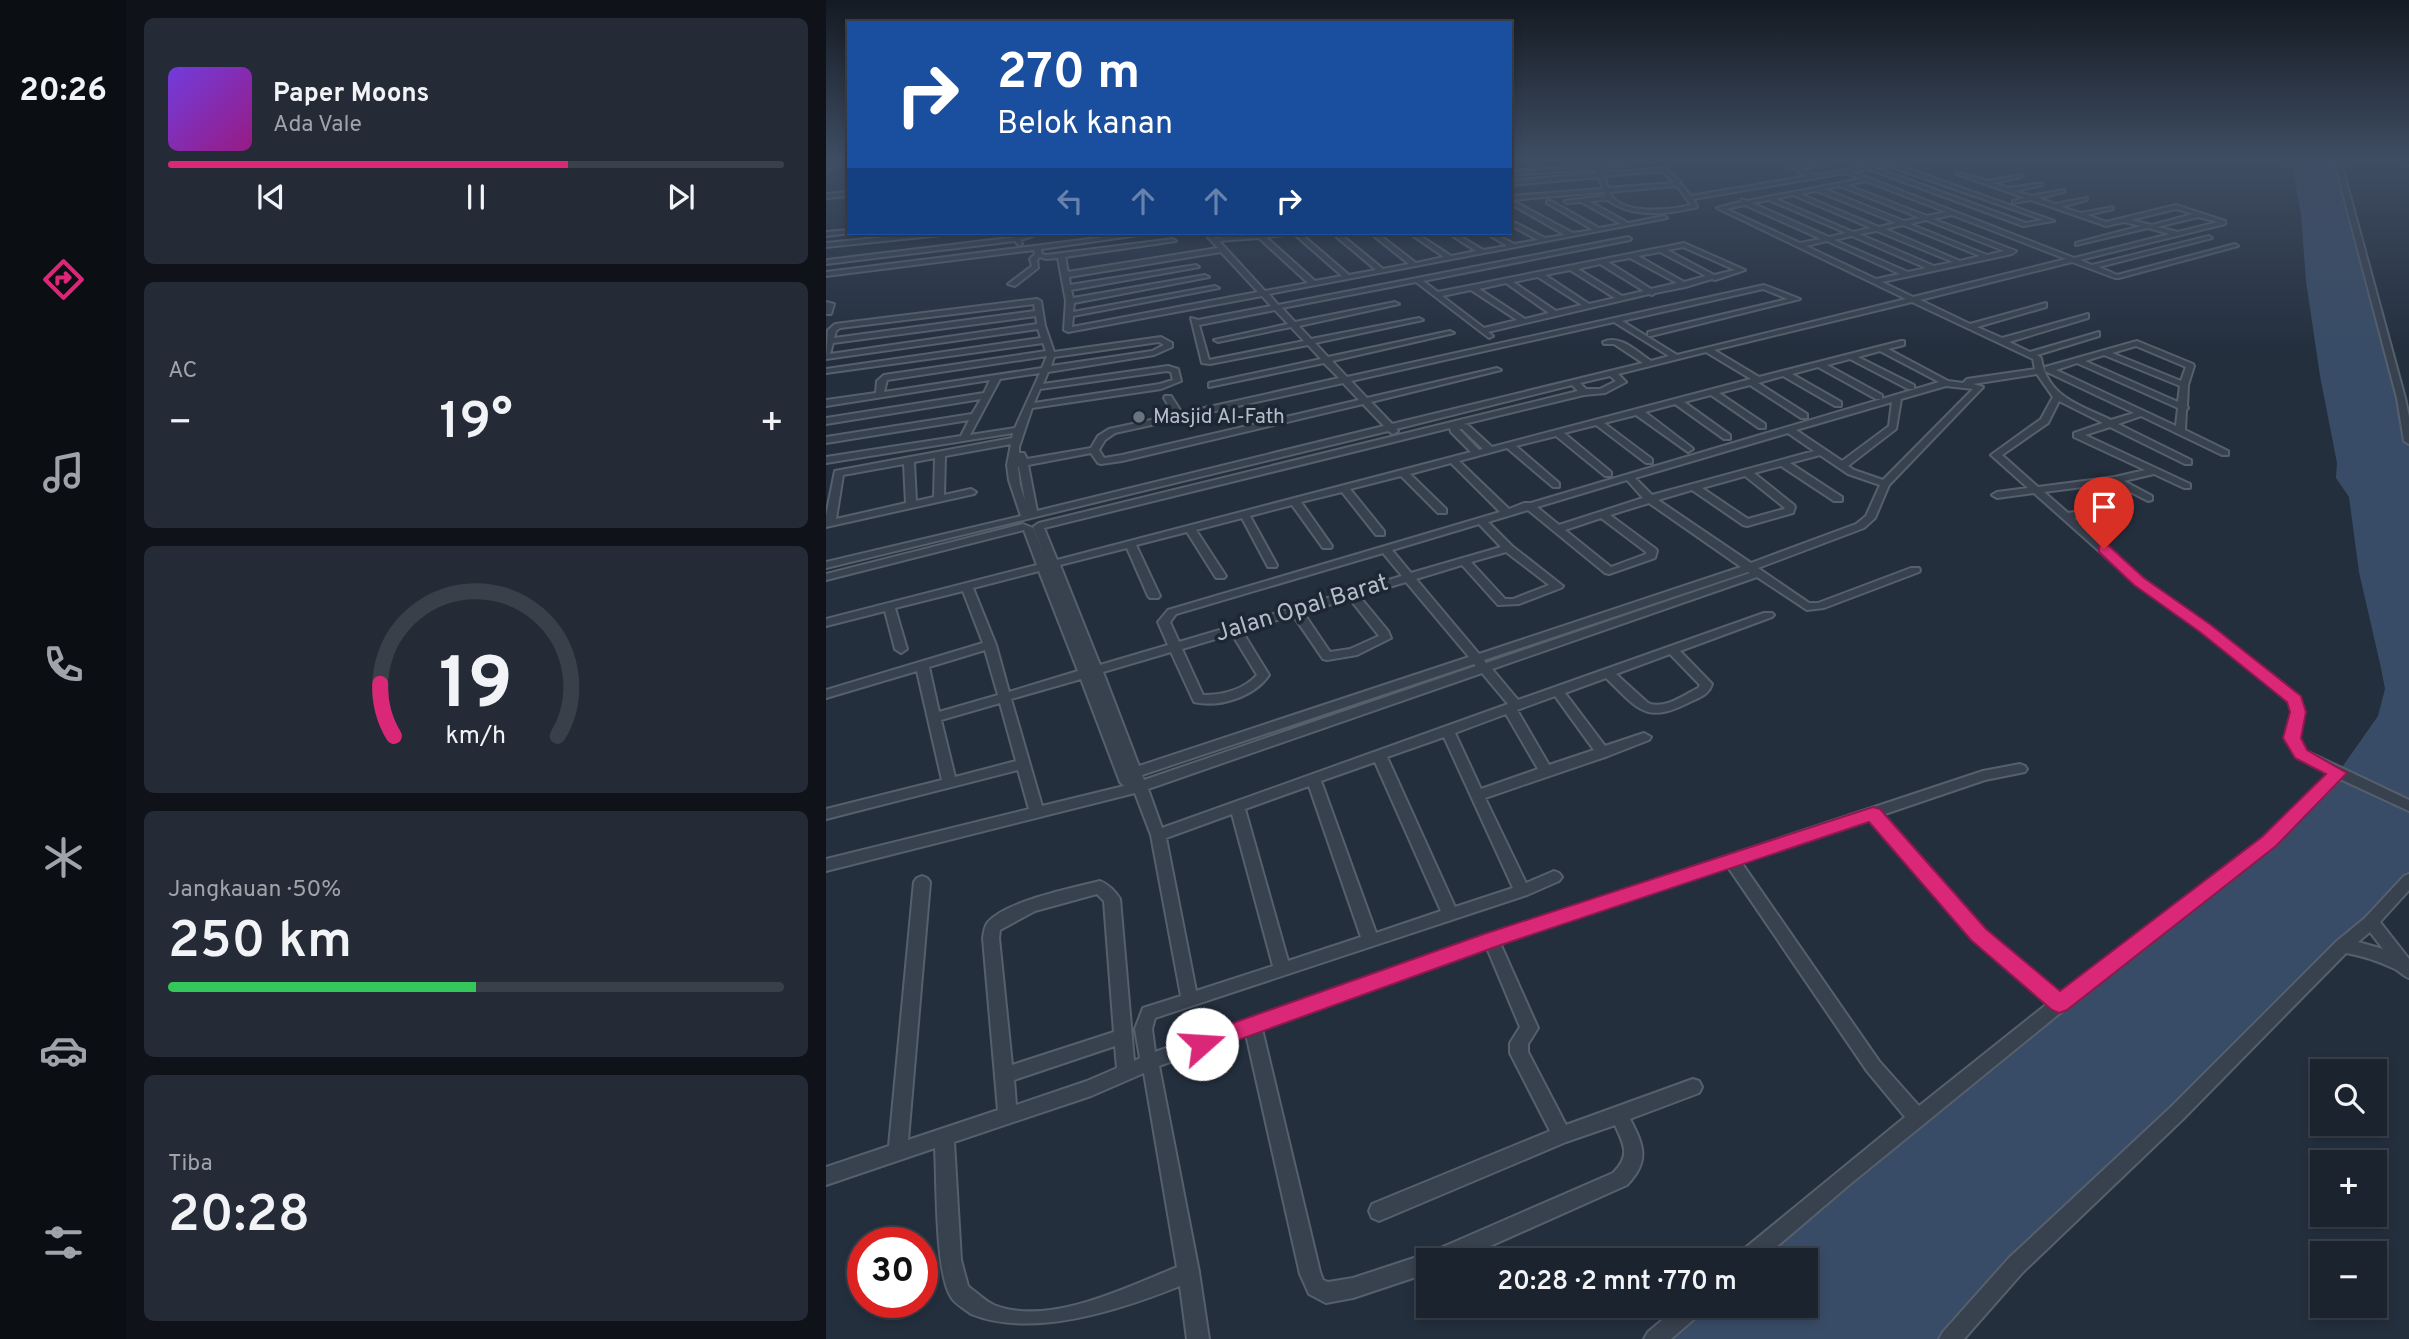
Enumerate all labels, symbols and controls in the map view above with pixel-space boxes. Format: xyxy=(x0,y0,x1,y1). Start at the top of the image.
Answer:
text: 270 m xyxy=(997,44,1140,106)
icon: right xyxy=(882,49,973,140)
text: 20:26 xyxy=(19,72,107,112)
text: Paper Moons xyxy=(273,78,429,111)
text: Belok kanan xyxy=(997,105,1173,145)
text: Ada Vale xyxy=(273,111,362,140)
icon: previous xyxy=(252,178,290,216)
icon: pause xyxy=(457,178,495,216)
icon: next xyxy=(662,178,700,216)
icon: left xyxy=(1051,182,1089,220)
icon: ahead xyxy=(1124,182,1162,220)
icon: ahead xyxy=(1197,182,1235,220)
icon: right xyxy=(1270,182,1308,220)
icon: directions xyxy=(39,255,88,304)
text: AC xyxy=(168,357,197,386)
text: 19° xyxy=(439,391,513,457)
text: − xyxy=(168,400,193,449)
text: + xyxy=(759,400,784,449)
place label: Masjid Al-Fath xyxy=(1153,404,1285,431)
marker: Masjid Al-Fath xyxy=(1131,409,1147,425)
icon: music xyxy=(39,448,88,497)
pin xyxy=(2074,477,2134,549)
icon: arrive xyxy=(2085,488,2123,526)
street label: Jalan Opal Barat xyxy=(1212,568,1392,650)
icon: phone xyxy=(39,640,88,689)
text: 19 xyxy=(439,642,513,734)
text: km/h xyxy=(446,720,506,752)
icon: climate xyxy=(39,833,88,882)
text: Jangkauan · 50% xyxy=(168,876,341,905)
text: 250 km xyxy=(168,910,352,976)
position arrow xyxy=(1165,1007,1239,1081)
icon: car xyxy=(39,1026,88,1075)
map controls xyxy=(2310,1059,2387,1318)
button: search xyxy=(2310,1059,2387,1136)
text: Tiba xyxy=(168,1150,213,1179)
button: + xyxy=(2310,1150,2387,1227)
text: 20:28 xyxy=(168,1184,310,1250)
icon: filters xyxy=(39,1218,88,1267)
speed limit sign: 30 xyxy=(847,1227,938,1318)
button: − xyxy=(2310,1241,2387,1318)
text: 20:28 · 2 mnt · 770 m xyxy=(1497,1266,1737,1299)

